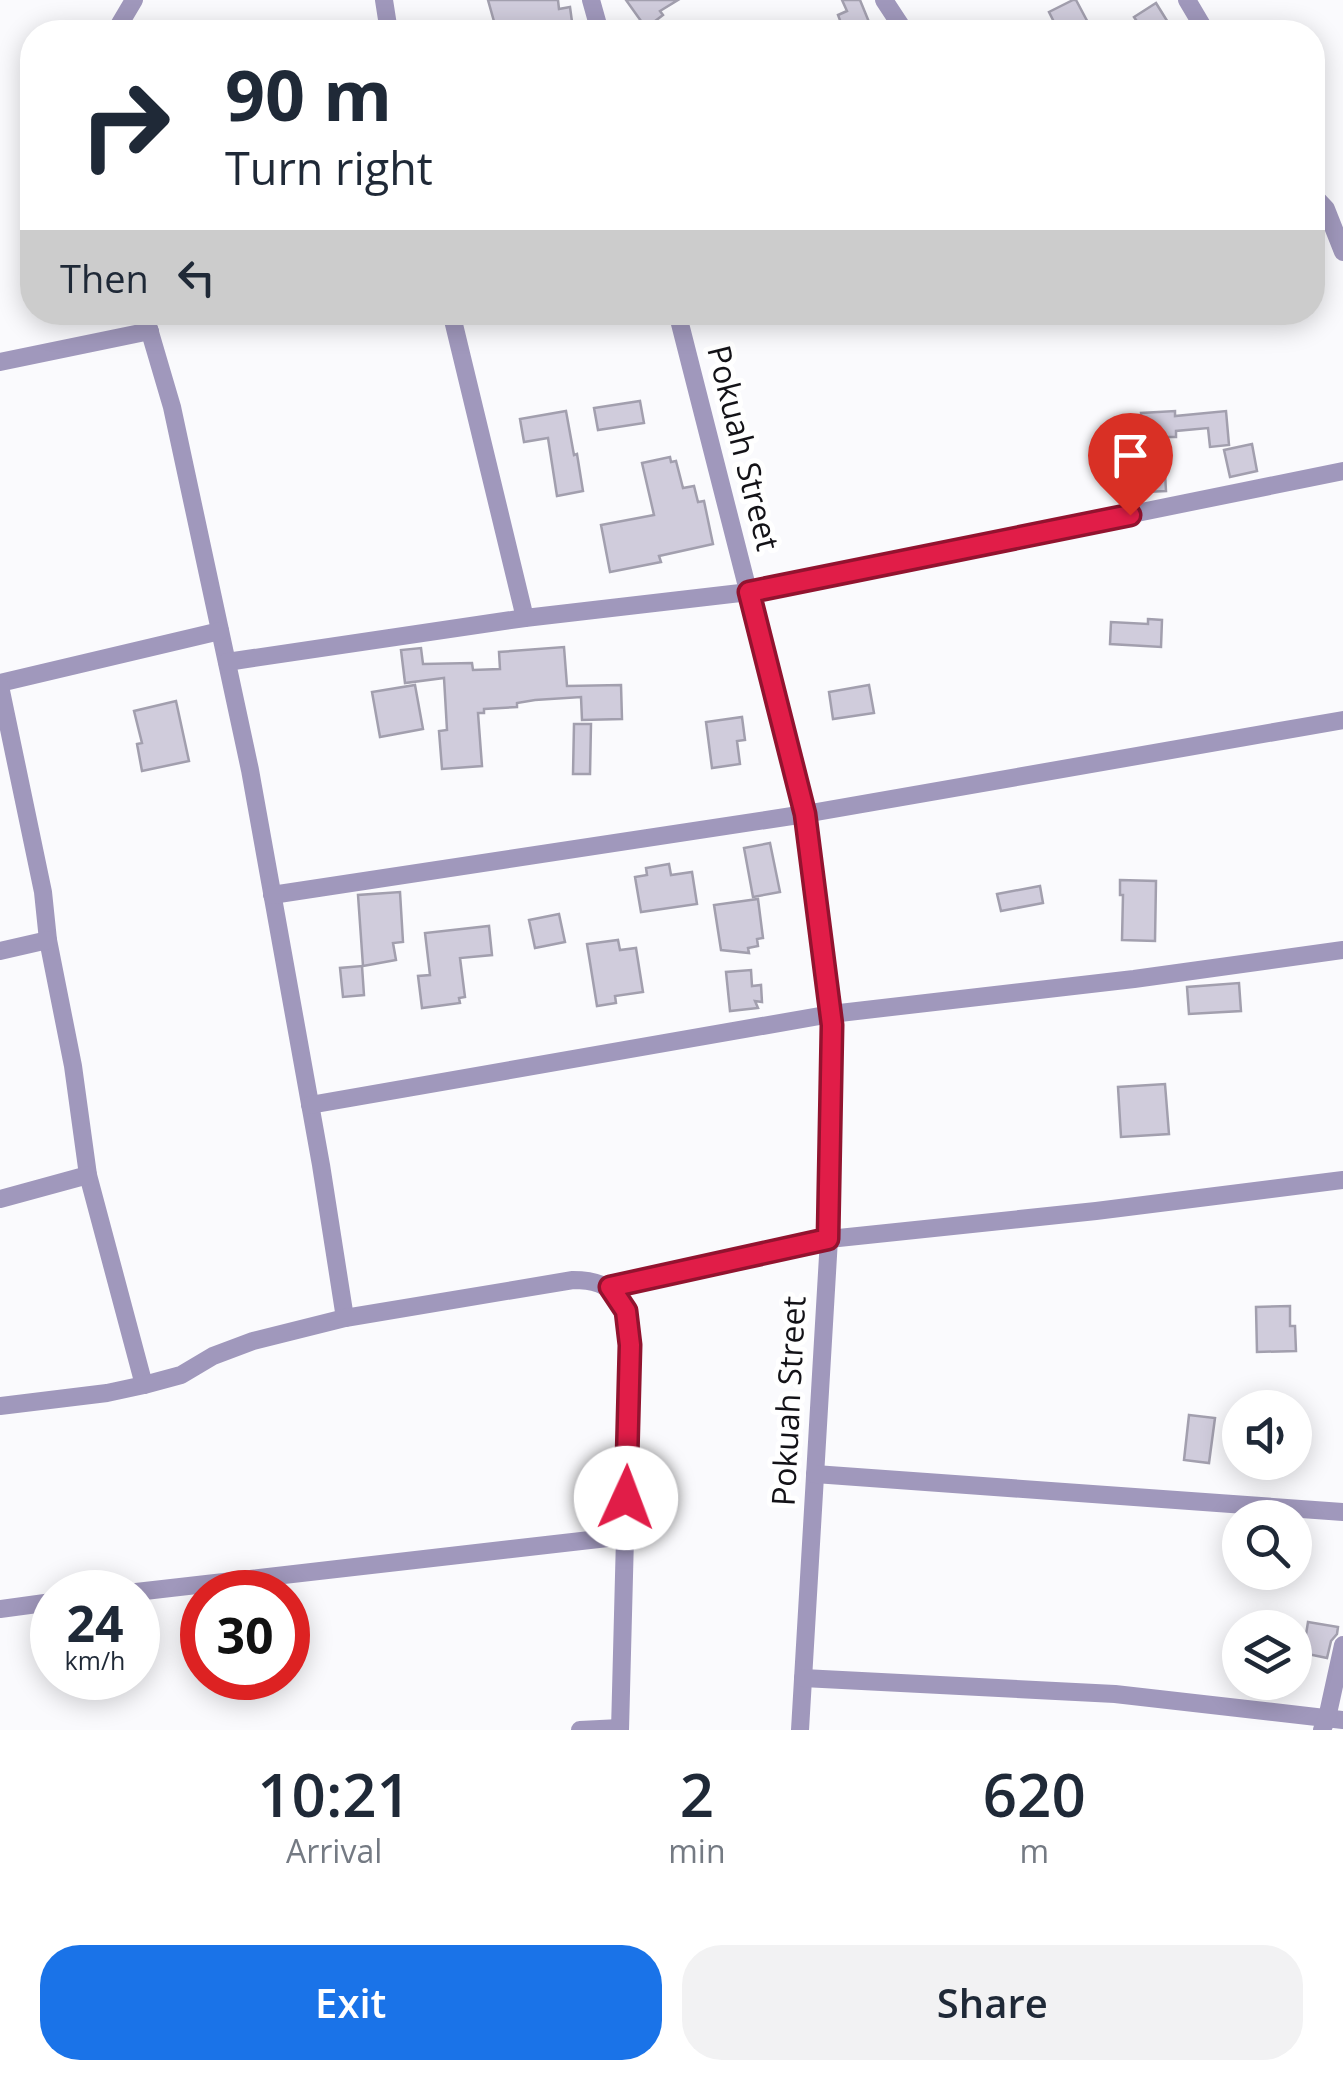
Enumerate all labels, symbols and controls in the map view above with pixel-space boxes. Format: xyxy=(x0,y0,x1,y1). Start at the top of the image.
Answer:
text: 90 m xyxy=(225,46,392,142)
icon: right xyxy=(60,60,190,190)
text: Turn right xyxy=(225,137,433,198)
icon: left xyxy=(169,250,224,305)
text: Then xyxy=(60,252,149,304)
street label: Pokuah Street xyxy=(698,341,791,555)
pin xyxy=(1088,413,1173,516)
icon: arrive xyxy=(1103,428,1158,483)
street label: Pokuah Street xyxy=(761,1295,814,1507)
map controls xyxy=(1222,1390,1312,1700)
button: sound xyxy=(1222,1390,1312,1480)
position arrow xyxy=(574,1446,678,1550)
button: search xyxy=(1222,1500,1312,1590)
speed limit sign: 30 xyxy=(180,1570,310,1700)
text: 24 xyxy=(66,1589,124,1657)
button: layers xyxy=(1222,1610,1312,1700)
text: km/h xyxy=(65,1643,125,1677)
text: 10:21 xyxy=(257,1753,411,1835)
text: 2 xyxy=(680,1753,714,1835)
text: 620 xyxy=(983,1753,1086,1835)
text: Arrival xyxy=(286,1829,382,1872)
text: min xyxy=(668,1829,726,1872)
text: m xyxy=(1019,1829,1049,1872)
button: Exit xyxy=(40,1945,662,2060)
button: Share xyxy=(682,1945,1303,2060)

